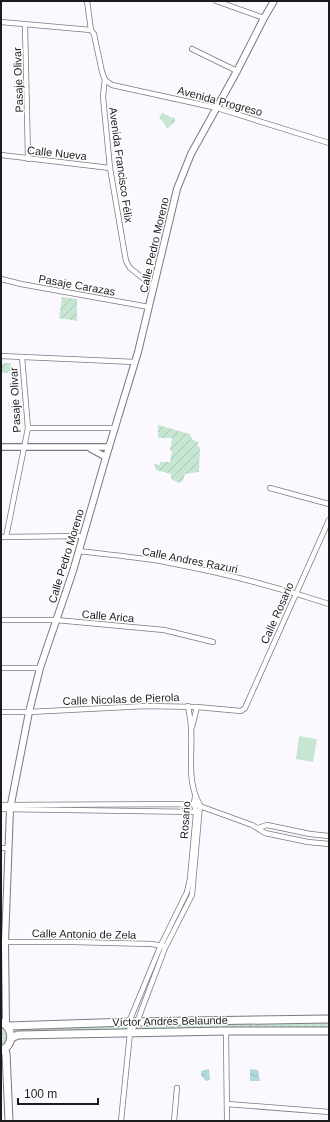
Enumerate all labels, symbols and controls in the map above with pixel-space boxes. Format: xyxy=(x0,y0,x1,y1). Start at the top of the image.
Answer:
street label: Pasaje Olivar xyxy=(11,47,25,113)
street label: Avenida Progreso xyxy=(176,84,264,118)
street label: Avenida Francisco Félix xyxy=(107,106,135,224)
street label: Calle Nueva xyxy=(27,144,88,162)
street label: Calle Pedro Moreno xyxy=(137,196,171,294)
street label: Pasaje Carazas xyxy=(38,272,117,298)
street label: Pasaje Olivar xyxy=(7,367,23,433)
street label: Calle Pedro Moreno xyxy=(46,507,86,605)
street label: Calle Andres Razuri xyxy=(141,545,239,575)
street label: Calle Rosario xyxy=(258,580,296,646)
street label: Calle Arica xyxy=(81,608,136,624)
street label: Calle Nicolas de Pierola xyxy=(62,691,180,707)
street label: Rosario xyxy=(178,801,192,839)
street label: Calle Antonio de Zela xyxy=(32,927,137,941)
street label: Víctor Andrés Belaunde xyxy=(112,1014,228,1028)
scale bar xyxy=(18,1080,98,1106)
text: 100 m xyxy=(24,1087,57,1101)

